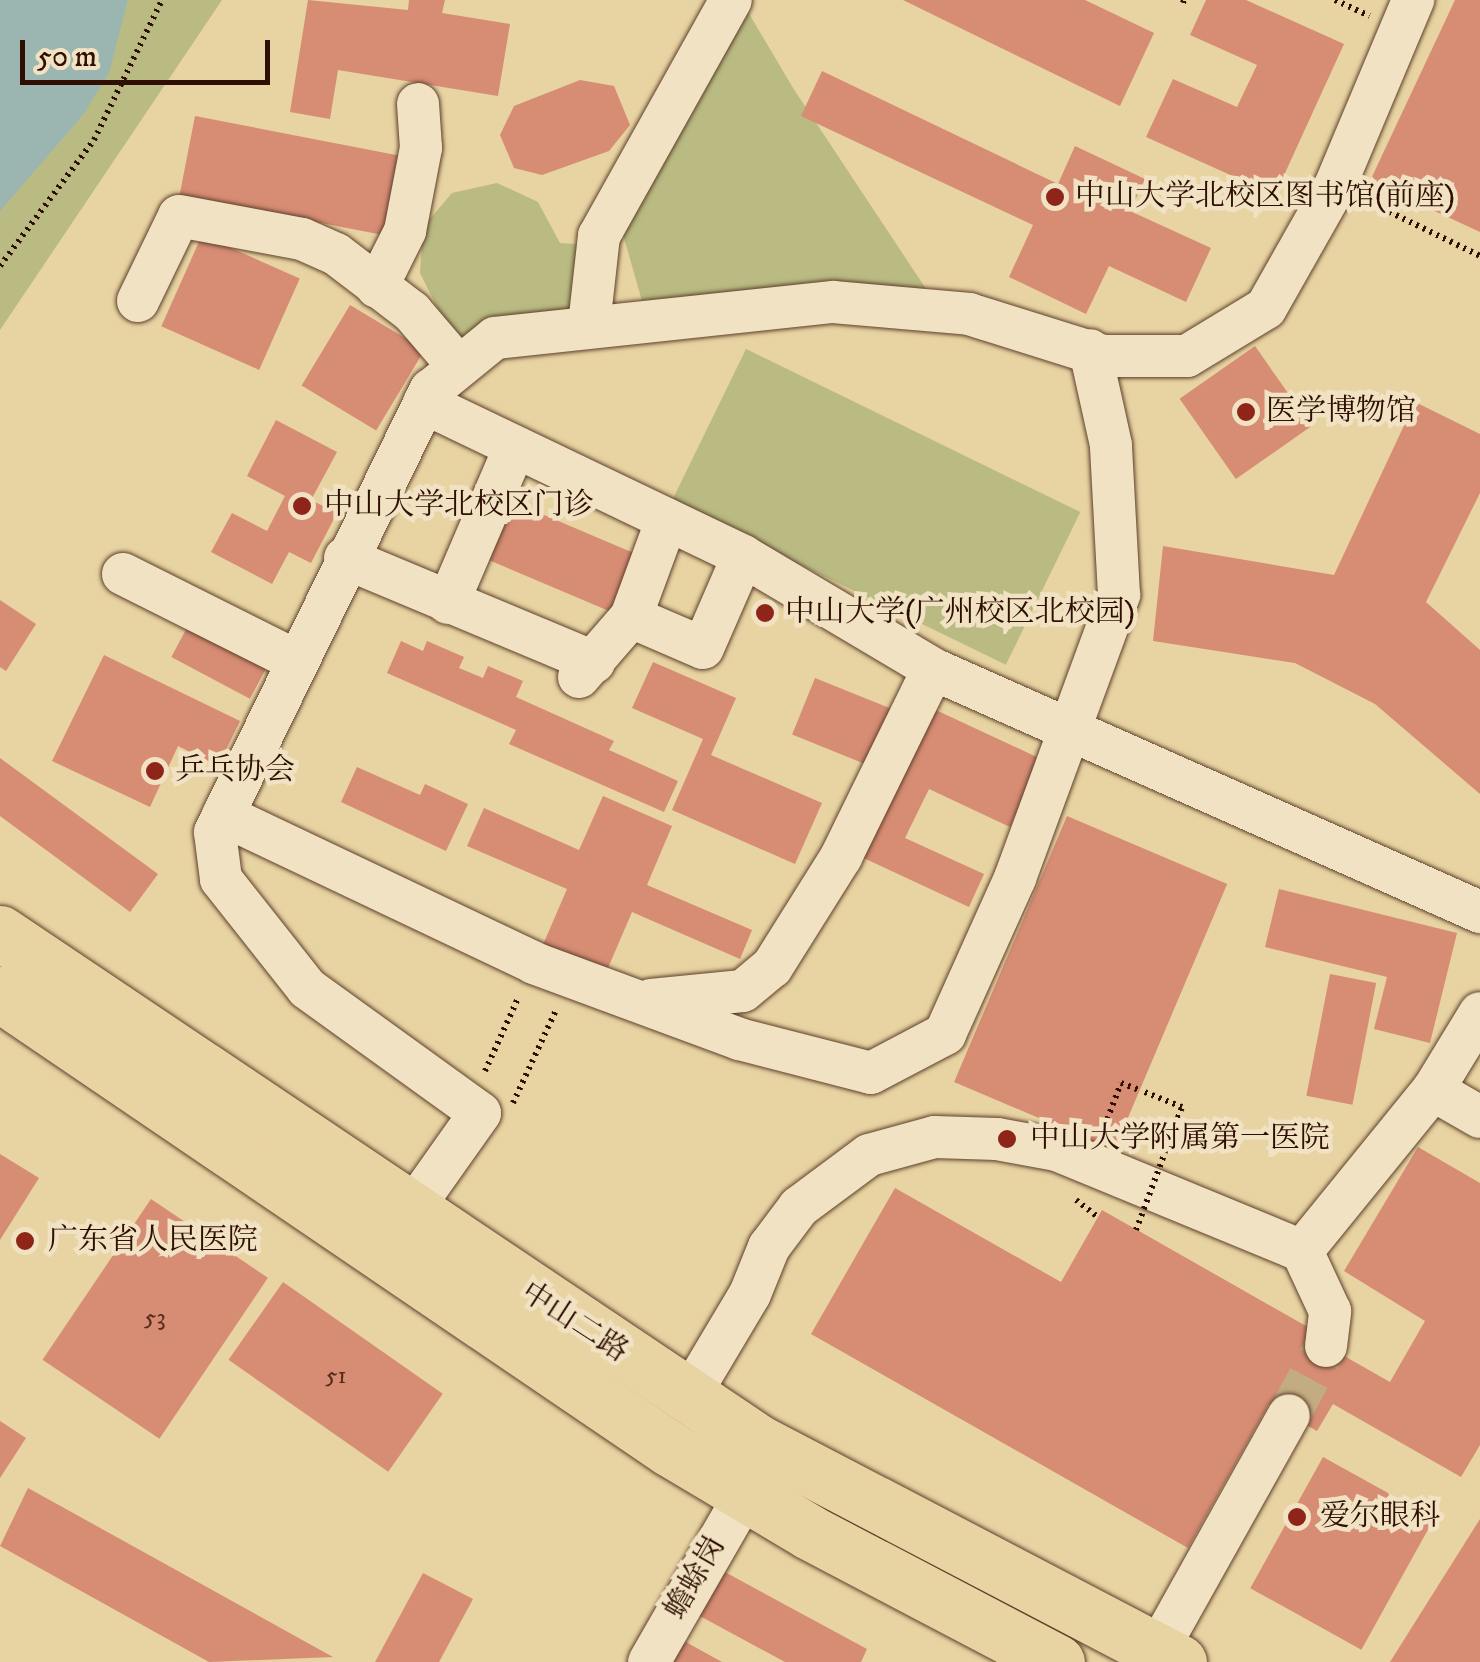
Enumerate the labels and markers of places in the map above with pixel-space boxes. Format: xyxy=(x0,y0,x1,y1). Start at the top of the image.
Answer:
place label: 中山大学北校区图书馆(前座) xyxy=(1075,179,1455,215)
marker: 中山大学北校区图书馆(前座) xyxy=(1044,186,1066,208)
place label: 医学博物馆 xyxy=(1266,394,1416,430)
marker: 医学博物馆 xyxy=(1235,401,1257,423)
place label: 中山大学北校区门诊 xyxy=(324,488,594,524)
marker: 中山大学北校区门诊 xyxy=(289,493,315,519)
place label: 中山大学(广州校区北校园) xyxy=(785,595,1135,631)
marker: 中山大学(广州校区北校园) xyxy=(754,602,776,624)
place label: 乒乓协会 xyxy=(175,753,295,789)
marker: 乒乓协会 xyxy=(144,760,166,782)
place label: 中山大学附属第一医院 xyxy=(1030,1121,1330,1157)
marker: 中山大学附属第一医院 xyxy=(994,1126,1020,1152)
place label: 广东省人民医院 xyxy=(48,1223,258,1259)
marker: 广东省人民医院 xyxy=(12,1228,38,1254)
place label: 爱尔眼科 xyxy=(1320,1499,1440,1535)
marker: 爱尔眼科 xyxy=(1284,1504,1310,1530)

